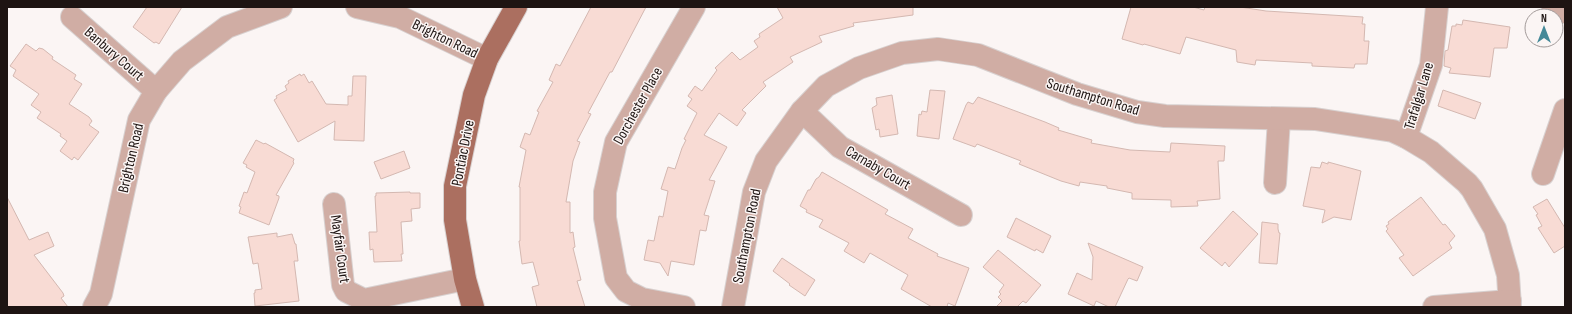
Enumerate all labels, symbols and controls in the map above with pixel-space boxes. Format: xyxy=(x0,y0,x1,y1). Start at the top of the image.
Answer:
north arrow xyxy=(1524,8,1564,48)
text: N xyxy=(1541,12,1547,25)
street label: Brighton Road xyxy=(409,15,481,63)
street label: Banbury Court xyxy=(80,23,148,85)
street label: Trafalgar Lane xyxy=(1400,60,1438,132)
street label: Dorchester Place xyxy=(609,64,667,148)
street label: Southampton Road xyxy=(1044,74,1142,120)
street label: Pontiac Drive xyxy=(447,118,479,188)
street label: Brighton Road xyxy=(114,121,148,195)
street label: Carnaby Court xyxy=(842,142,914,195)
street label: Southampton Road xyxy=(729,187,765,285)
street label: Mayfair Court xyxy=(326,214,354,285)

